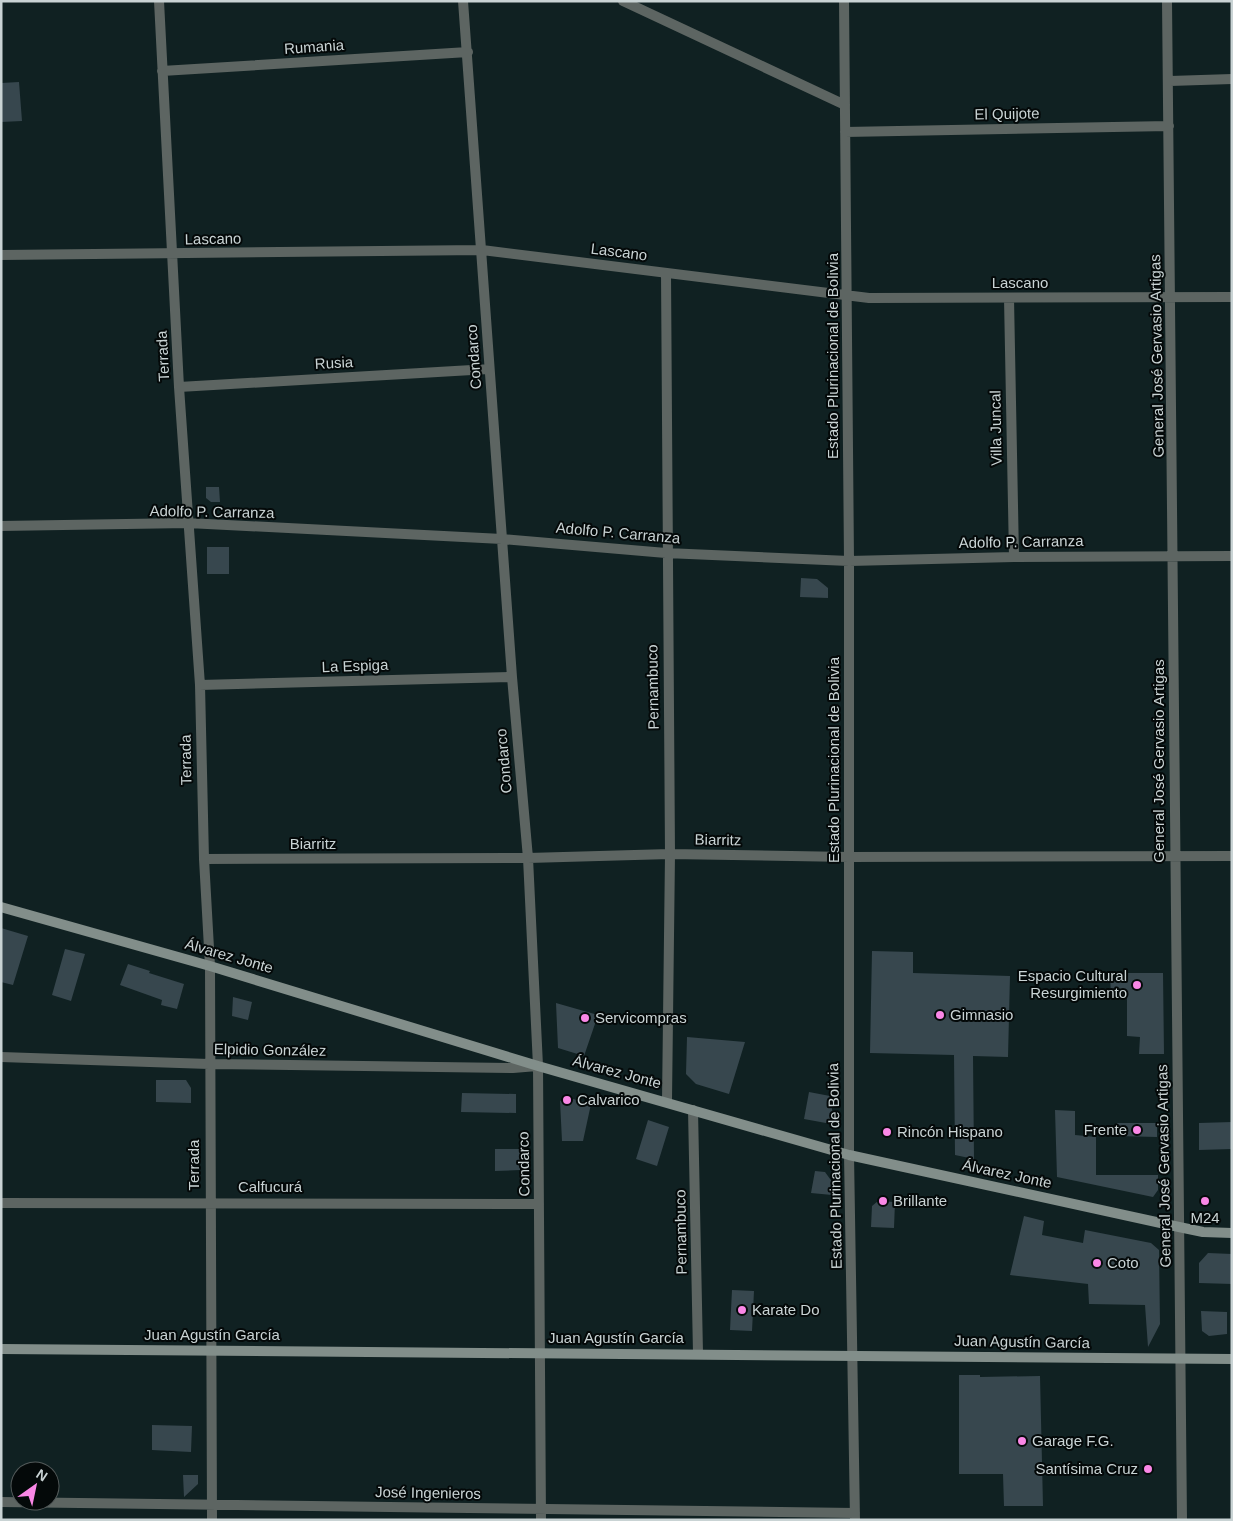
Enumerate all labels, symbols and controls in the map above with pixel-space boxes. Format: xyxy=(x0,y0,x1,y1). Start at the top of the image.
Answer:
street label: Rumania xyxy=(283,36,345,57)
street label: El Quijote xyxy=(974,104,1040,123)
street label: Lascano xyxy=(184,230,241,247)
street label: Lascano xyxy=(590,240,648,263)
street label: Estado Plurinacional de Bolivia xyxy=(824,252,841,459)
street label: General José Gervasio Artigas xyxy=(1146,254,1167,458)
street label: Lascano xyxy=(992,274,1048,291)
street label: Condarco xyxy=(463,324,484,390)
street label: Terrada xyxy=(153,330,172,382)
street label: Rusia xyxy=(314,353,354,372)
street label: Villa Juncal xyxy=(986,390,1005,466)
street label: Adolfo P. Carranza xyxy=(149,502,275,521)
street label: Adolfo P. Carranza xyxy=(555,519,682,546)
street label: Adolfo P. Carranza xyxy=(958,532,1084,551)
street label: Pernambuco xyxy=(643,644,662,730)
street label: La Espiga xyxy=(321,656,389,675)
street label: Estado Plurinacional de Bolivia xyxy=(825,656,842,863)
street label: General José Gervasio Artigas xyxy=(1150,659,1167,863)
street label: Condarco xyxy=(492,728,515,794)
street label: Terrada xyxy=(177,734,194,786)
street label: Biarritz xyxy=(695,831,741,848)
street label: Biarritz xyxy=(290,835,336,852)
street label: Álvarez Jonte xyxy=(183,935,275,976)
place label: Espacio Cultural Resurgimiento xyxy=(1018,967,1127,1001)
marker: Espacio Cultural Resurgimiento xyxy=(1131,979,1143,991)
place label: Gimnasio xyxy=(950,1006,1013,1023)
place label: Servicompras xyxy=(595,1009,687,1026)
marker: Gimnasio xyxy=(934,1009,946,1021)
marker: Servicompras xyxy=(579,1012,591,1024)
street label: Elpidio González xyxy=(214,1040,326,1059)
street label: Álvarez Jonte xyxy=(571,1052,663,1091)
street label: Estado Plurinacional de Bolivia xyxy=(824,1062,845,1269)
street label: General José Gervasio Artigas xyxy=(1153,1064,1174,1268)
place label: Calvarico xyxy=(577,1091,640,1108)
marker: Calvarico xyxy=(561,1094,573,1106)
place label: Frente xyxy=(1084,1121,1127,1138)
place label: Rincón Hispano xyxy=(897,1123,1003,1140)
marker: Frente xyxy=(1131,1124,1143,1136)
marker: Rincón Hispano xyxy=(881,1126,893,1138)
street label: Condarco xyxy=(514,1131,533,1197)
street label: Terrada xyxy=(185,1139,202,1190)
street label: Álvarez Jonte xyxy=(961,1156,1053,1191)
street label: Calfucurá xyxy=(238,1178,303,1195)
street label: Pernambuco xyxy=(671,1189,690,1275)
place label: Brillante xyxy=(893,1192,947,1209)
marker: Brillante xyxy=(877,1195,889,1207)
marker: M24 xyxy=(1199,1195,1211,1207)
place label: M24 xyxy=(1190,1209,1220,1226)
place label: Coto xyxy=(1107,1254,1139,1271)
marker: Coto xyxy=(1091,1257,1103,1269)
place label: Karate Do xyxy=(752,1301,820,1318)
marker: Karate Do xyxy=(736,1304,748,1316)
street label: Juan Agustín García xyxy=(144,1326,281,1343)
street label: Juan Agustín García xyxy=(548,1329,685,1346)
street label: Juan Agustín García xyxy=(954,1332,1091,1351)
place label: Garage F.G. xyxy=(1032,1432,1114,1449)
marker: Garage F.G. xyxy=(1016,1435,1028,1447)
place label: Santísima Cruz xyxy=(1035,1460,1138,1477)
north arrow xyxy=(10,1461,60,1511)
marker: Santísima Cruz xyxy=(1142,1463,1154,1475)
text: N xyxy=(33,1466,51,1485)
street label: José Ingenieros xyxy=(375,1483,481,1502)

